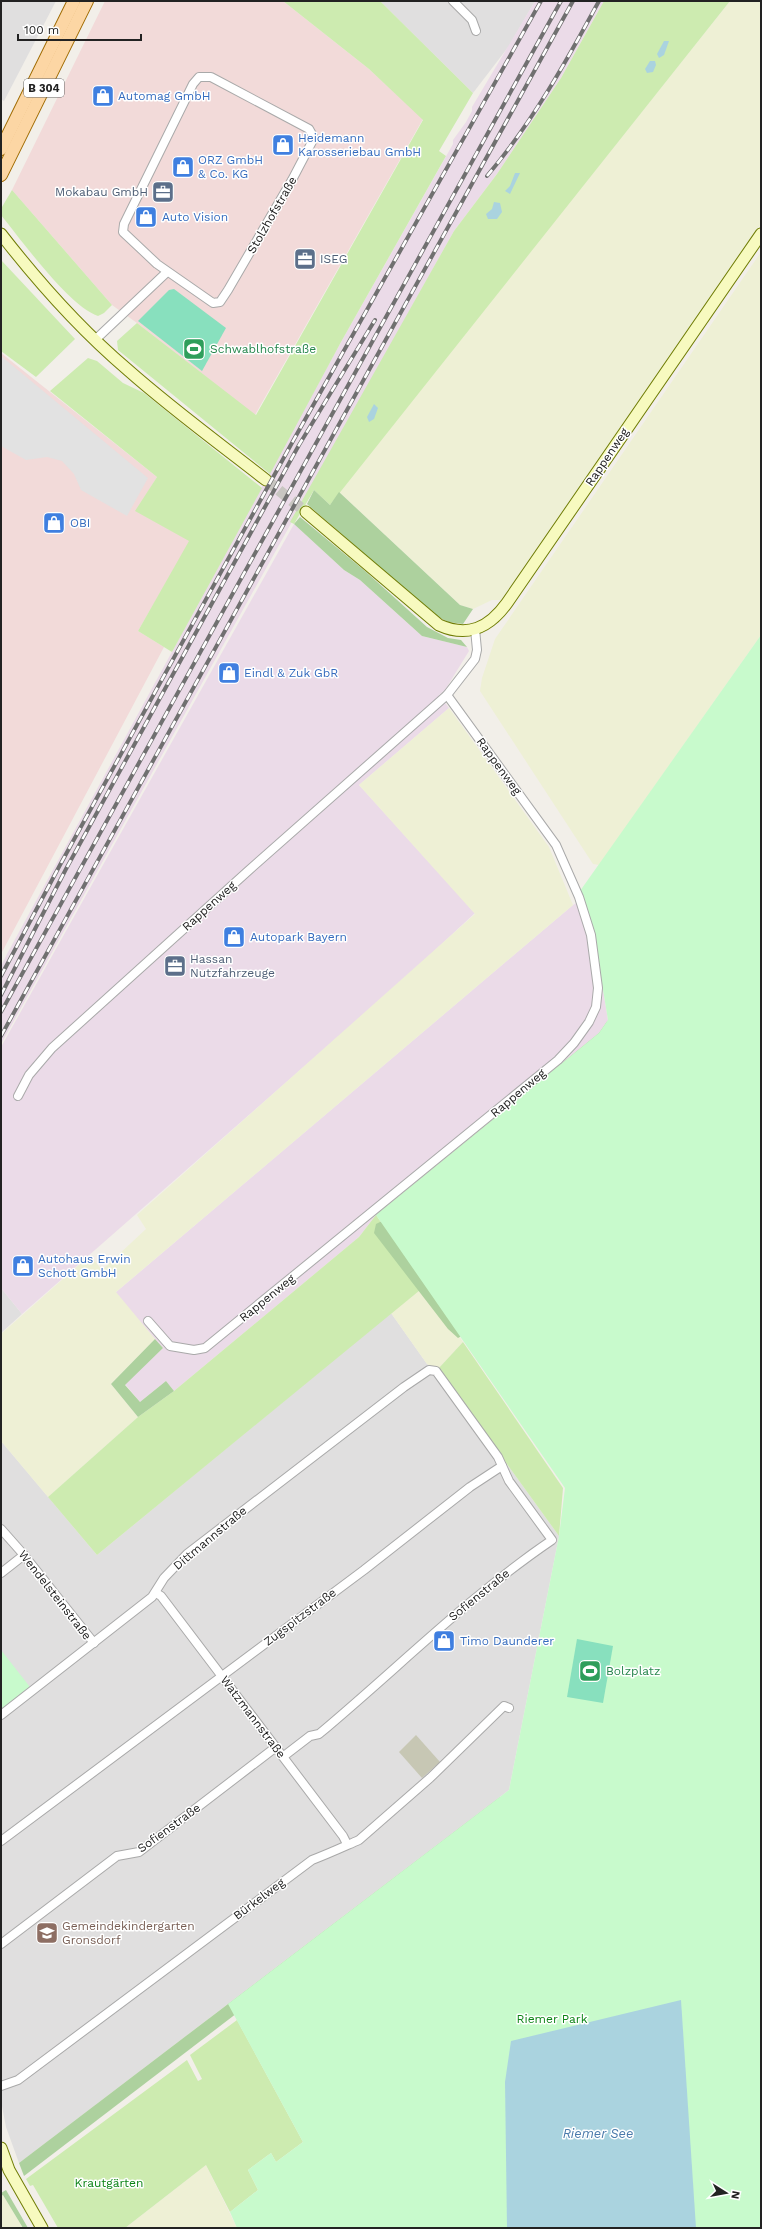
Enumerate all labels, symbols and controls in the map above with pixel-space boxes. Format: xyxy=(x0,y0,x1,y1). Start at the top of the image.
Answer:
scale bar xyxy=(18,16,141,42)
text: 100 m xyxy=(24,23,59,37)
road number: B 304 xyxy=(24,79,64,97)
shop icon: Automag GmbH xyxy=(90,83,116,109)
place label: Automag GmbH xyxy=(118,89,211,103)
place label: Heidemann Karosseriebau GmbH xyxy=(298,131,421,159)
shop icon: Heidemann Karosseriebau GmbH xyxy=(270,132,296,158)
place label: ORZ GmbH & Co. KG xyxy=(198,153,263,181)
shop icon: ORZ GmbH & Co. KG xyxy=(170,154,196,180)
street label: Stolzhofstraße xyxy=(244,174,300,256)
office icon: Mokabau GmbH xyxy=(150,179,176,205)
place label: Mokabau GmbH xyxy=(55,185,148,199)
shop icon: Auto Vision xyxy=(133,204,159,230)
place label: Auto Vision xyxy=(162,210,228,224)
office icon: ISEG xyxy=(292,246,318,272)
place label: ISEG xyxy=(320,252,347,266)
sports icon: Schwablhofstraße xyxy=(181,336,207,362)
place label: Schwablhofstraße xyxy=(210,342,316,356)
street label: Rappenweg xyxy=(582,425,632,489)
shop icon: OBI xyxy=(41,510,67,536)
place label: OBI xyxy=(70,516,90,530)
shop icon: Eindl & Zuk GbR xyxy=(216,660,242,686)
place label: Eindl & Zuk GbR xyxy=(244,666,338,680)
street label: Rappenweg xyxy=(474,735,525,798)
street label: Rappenweg xyxy=(179,878,239,934)
shop icon: Autopark Bayern xyxy=(221,924,247,950)
place label: Autopark Bayern xyxy=(250,930,347,944)
place label: Hassan Nutzfahrzeuge xyxy=(190,952,275,980)
office icon: Hassan Nutzfahrzeuge xyxy=(162,953,188,979)
street label: Rappenweg xyxy=(488,1066,549,1120)
place label: Autohaus Erwin Schott GmbH xyxy=(38,1252,131,1280)
shop icon: Autohaus Erwin Schott GmbH xyxy=(10,1253,36,1279)
street label: Rappenweg xyxy=(236,1271,298,1325)
street label: Dittmannstraße xyxy=(171,1503,250,1573)
street label: Wendelsteinstraße xyxy=(16,1547,94,1643)
street label: Sofienstraße xyxy=(446,1566,512,1624)
street label: Zugspitzstraße xyxy=(261,1585,339,1649)
shop icon: Timo Daunderer xyxy=(431,1628,457,1654)
place label: Timo Daunderer xyxy=(460,1634,554,1648)
sports icon: Bolzplatz xyxy=(577,1658,603,1684)
place label: Bolzplatz xyxy=(606,1664,660,1678)
street label: Watzmannstraße xyxy=(218,1673,289,1761)
street label: Sofienstraße xyxy=(135,1800,203,1855)
street label: Bürkelweg xyxy=(231,1875,288,1923)
place label: Gemeindekindergarten Gronsdorf xyxy=(62,1919,195,1947)
school or university icon: Gemeindekindergarten Gronsdorf xyxy=(34,1920,60,1946)
park label: Riemer Park xyxy=(517,2012,588,2026)
water label: Riemer See xyxy=(563,2126,633,2141)
north arrow xyxy=(706,2173,746,2213)
park label: Krautgärten xyxy=(75,2176,143,2190)
text: N xyxy=(728,2190,742,2200)

